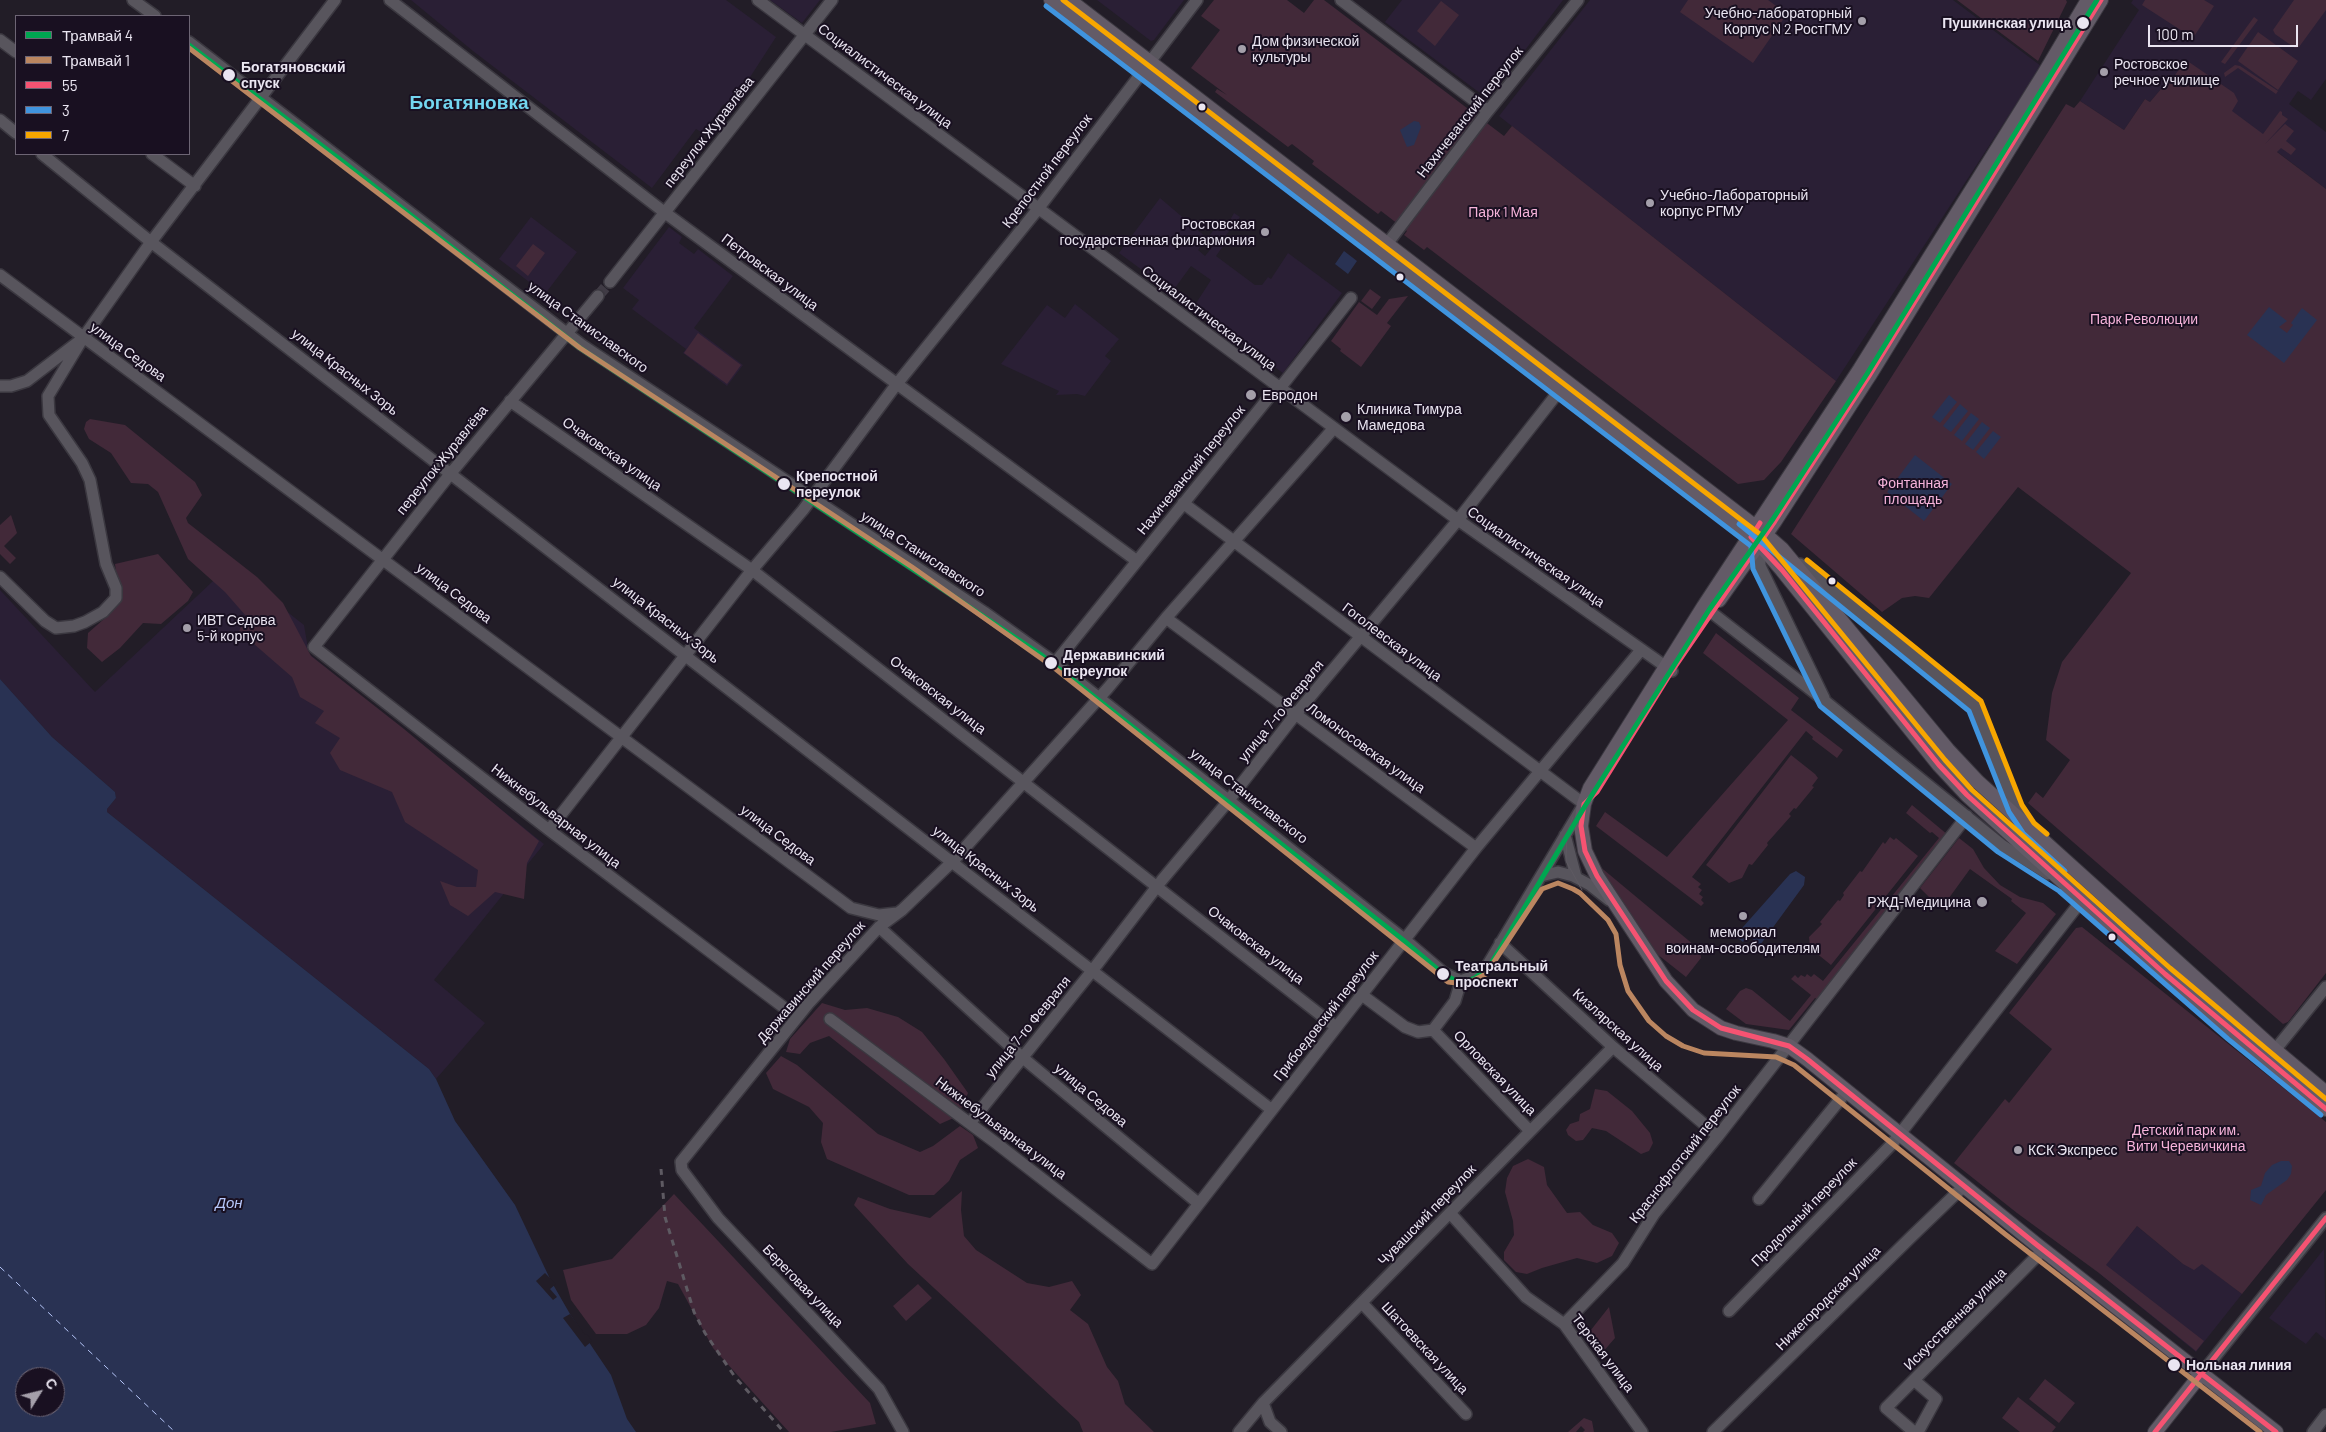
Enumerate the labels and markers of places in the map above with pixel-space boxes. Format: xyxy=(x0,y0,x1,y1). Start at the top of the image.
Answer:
place label: Учебно-лабораторный Корпус N 2 РостГМУ xyxy=(1705,5,1852,38)
marker: Учебно-лабораторный Корпус N 2 РостГМУ xyxy=(1856,15,1868,27)
place label: Пушкинская улица xyxy=(1942,15,2071,31)
marker: Пушкинская улица xyxy=(2075,15,2091,31)
place label: Дом физической культуры xyxy=(1252,33,1359,65)
marker: Дом физической культуры xyxy=(1236,43,1248,55)
place label: Ростовское речное училище xyxy=(2114,56,2220,88)
place label: Богатяновский спуск xyxy=(241,59,346,92)
marker: Ростовское речное училище xyxy=(2098,66,2110,78)
marker: Богатяновский спуск xyxy=(221,67,237,83)
unlabelled marker xyxy=(1197,102,1207,112)
place label: Учебно-Лабораторный корпус РГМУ xyxy=(1660,187,1808,220)
marker: Учебно-Лабораторный корпус РГМУ xyxy=(1644,197,1656,209)
place label: Ростовская государственная филармония xyxy=(1059,216,1255,248)
marker: Ростовская государственная филармония xyxy=(1259,226,1271,238)
unlabelled marker xyxy=(1395,272,1405,282)
place label: Евродон xyxy=(1262,387,1318,403)
marker: Евродон xyxy=(1244,388,1258,402)
place label: Клиника Тимура Мамедова xyxy=(1357,401,1462,434)
marker: Клиника Тимура Мамедова xyxy=(1339,410,1353,424)
place label: Крепостной переулок xyxy=(796,468,878,501)
marker: Крепостной переулок xyxy=(776,476,792,492)
unlabelled marker xyxy=(1827,576,1837,586)
place label: ИВТ Седова 5-й корпус xyxy=(197,612,275,644)
marker: ИВТ Седова 5-й корпус xyxy=(181,622,193,634)
place label: Державинский переулок xyxy=(1063,647,1165,680)
marker: Державинский переулок xyxy=(1043,655,1059,671)
place label: РЖД-Медицина xyxy=(1867,894,1971,910)
marker: РЖД-Медицина xyxy=(1975,895,1989,909)
marker: мемориал воинам-освободителям xyxy=(1737,910,1749,922)
place label: мемориал воинам-освободителям xyxy=(1666,924,1820,956)
unlabelled marker xyxy=(2107,932,2117,942)
place label: Театральный проспект xyxy=(1455,958,1548,990)
marker: Театральный проспект xyxy=(1435,966,1451,982)
place label: КСК Экспресс xyxy=(2028,1142,2118,1158)
marker: КСК Экспресс xyxy=(2012,1144,2024,1156)
marker: Нольная линия xyxy=(2166,1357,2182,1373)
place label: Нольная линия xyxy=(2186,1357,2292,1373)

